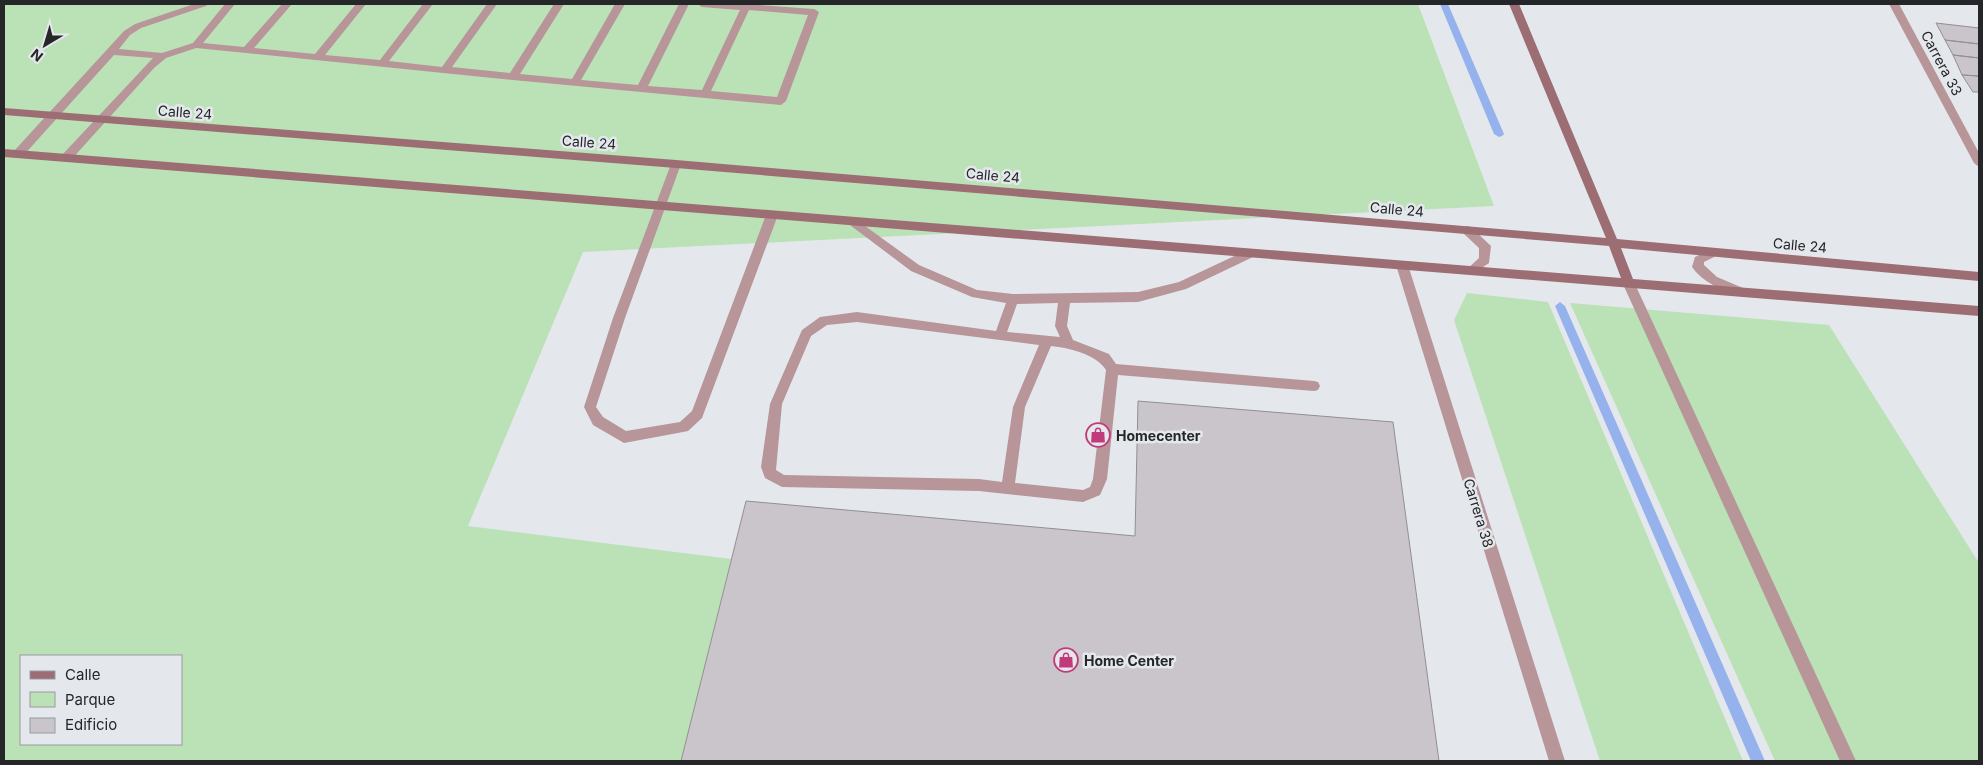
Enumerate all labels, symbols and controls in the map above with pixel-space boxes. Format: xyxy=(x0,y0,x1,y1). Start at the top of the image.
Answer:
north arrow xyxy=(20,20,70,70)
street label: Carrera 33 xyxy=(1918,28,1966,98)
text: N xyxy=(27,46,46,66)
street label: Calle 24 xyxy=(157,102,213,122)
street label: Calle 24 xyxy=(561,132,617,152)
street label: Calle 24 xyxy=(965,164,1021,186)
street label: Calle 24 xyxy=(1369,198,1425,220)
street label: Calle 24 xyxy=(1772,234,1828,256)
shop icon: Homecenter xyxy=(1085,422,1111,448)
place label: Homecenter xyxy=(1116,427,1201,444)
street label: Carrera 38 xyxy=(1460,476,1498,550)
shop icon: Home Center xyxy=(1053,647,1079,673)
place label: Home Center xyxy=(1084,652,1174,669)
legend xyxy=(20,655,182,745)
text: Calle xyxy=(65,665,100,684)
text: Parque xyxy=(65,690,115,709)
text: Edificio xyxy=(65,715,117,734)

